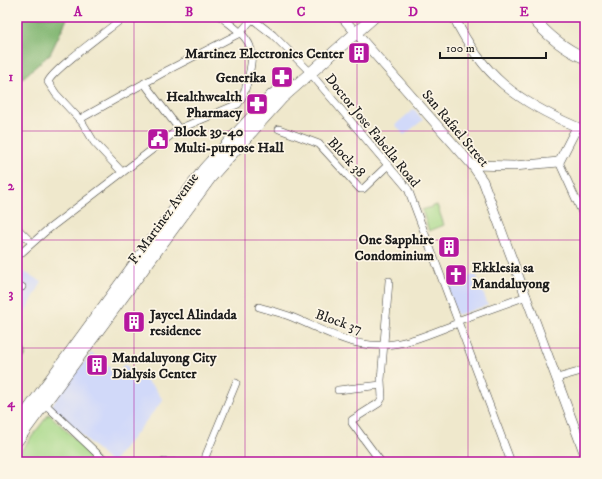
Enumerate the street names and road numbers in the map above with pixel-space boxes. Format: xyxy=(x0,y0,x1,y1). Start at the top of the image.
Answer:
street label: Doctor Jose Fabella Road xyxy=(321,70,424,191)
street label: San Rafael Street xyxy=(418,86,493,171)
street label: Block 38 xyxy=(323,134,369,181)
street label: F. Martinez Avenue xyxy=(125,169,203,268)
street label: Block 37 xyxy=(313,306,364,338)

